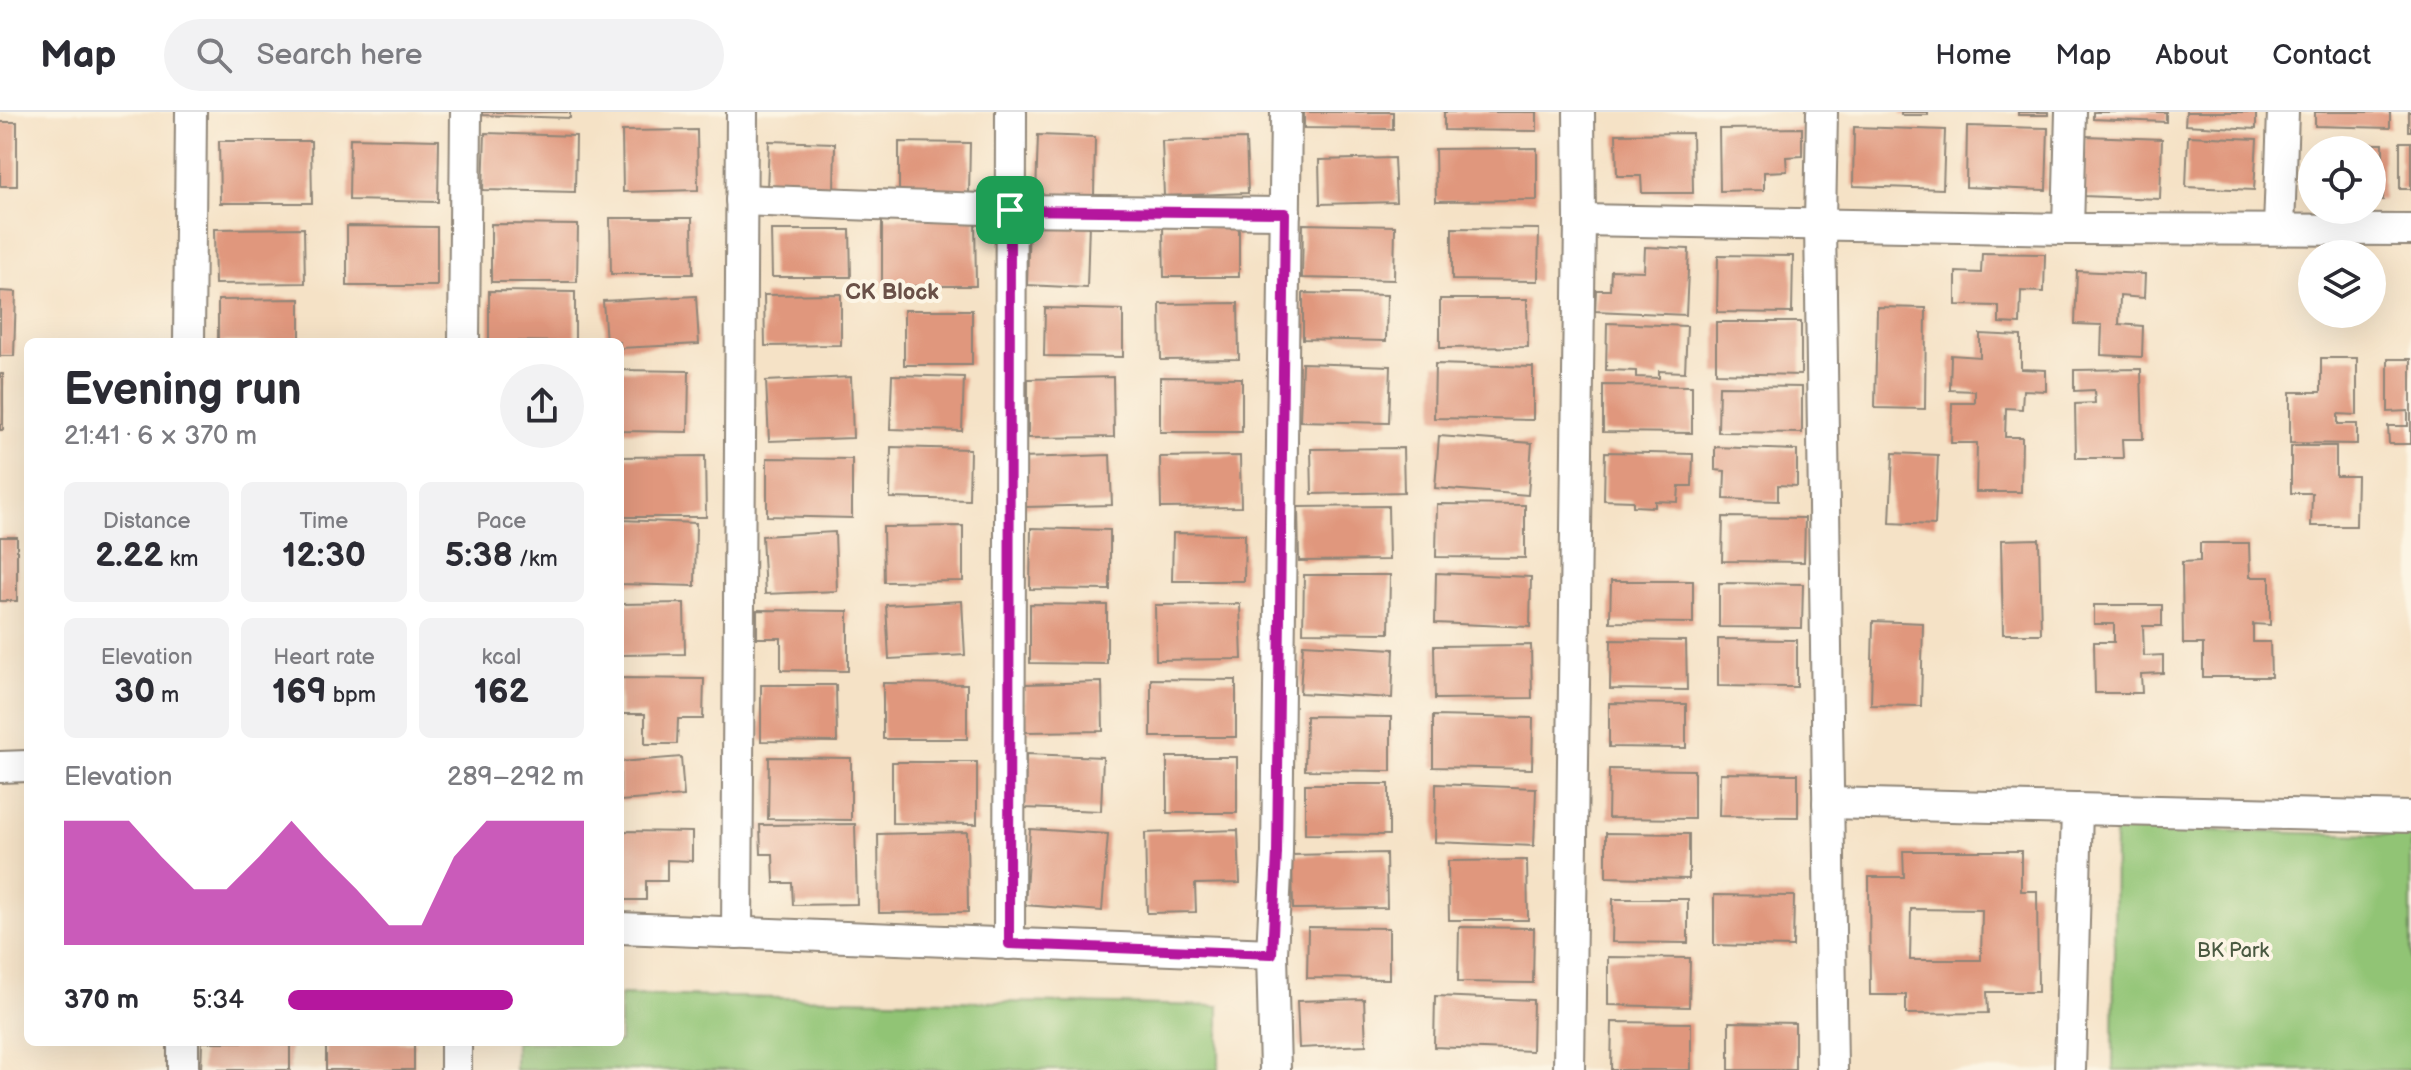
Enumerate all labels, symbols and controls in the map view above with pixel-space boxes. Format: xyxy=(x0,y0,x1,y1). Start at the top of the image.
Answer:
search box xyxy=(164,19,724,91)
text: Map xyxy=(40,33,116,78)
icon: search xyxy=(192,33,236,77)
text: Search here xyxy=(256,37,423,73)
text: Home xyxy=(1935,39,2011,72)
text: Map xyxy=(2055,39,2112,72)
text: About xyxy=(2156,39,2228,72)
text: Contact xyxy=(2272,39,2371,72)
map controls xyxy=(2298,136,2386,328)
button: locate xyxy=(2298,136,2386,224)
pin xyxy=(976,176,1044,244)
icon: arrive xyxy=(988,188,1032,232)
button: layers xyxy=(2298,240,2386,328)
district label: CK Block xyxy=(845,279,939,306)
text: Evening run xyxy=(64,364,301,417)
button: share xyxy=(500,364,584,448)
text: 21:41 · 6 × 370 m xyxy=(64,421,257,452)
text: Distance xyxy=(103,508,191,535)
text: Time xyxy=(300,508,348,535)
text: Pace xyxy=(476,508,526,535)
text: 2.22 xyxy=(95,535,163,576)
text: 12:30 xyxy=(282,535,366,576)
text: 5:38 xyxy=(445,535,513,576)
text: km xyxy=(163,546,198,573)
text: /km xyxy=(513,546,558,573)
text: Elevation xyxy=(101,644,193,671)
text: Heart rate xyxy=(273,644,375,671)
text: kcal xyxy=(482,644,521,671)
text: 30 xyxy=(114,671,155,712)
text: 169 xyxy=(272,671,327,712)
text: 162 xyxy=(474,671,529,712)
text: m xyxy=(155,682,179,709)
text: bpm xyxy=(327,682,376,709)
text: Elevation xyxy=(64,762,172,793)
text: 289–292 m xyxy=(447,762,584,793)
park label: BK Park xyxy=(2197,939,2269,963)
text: 370 m xyxy=(64,985,139,1016)
text: 5:34 xyxy=(192,985,244,1016)

